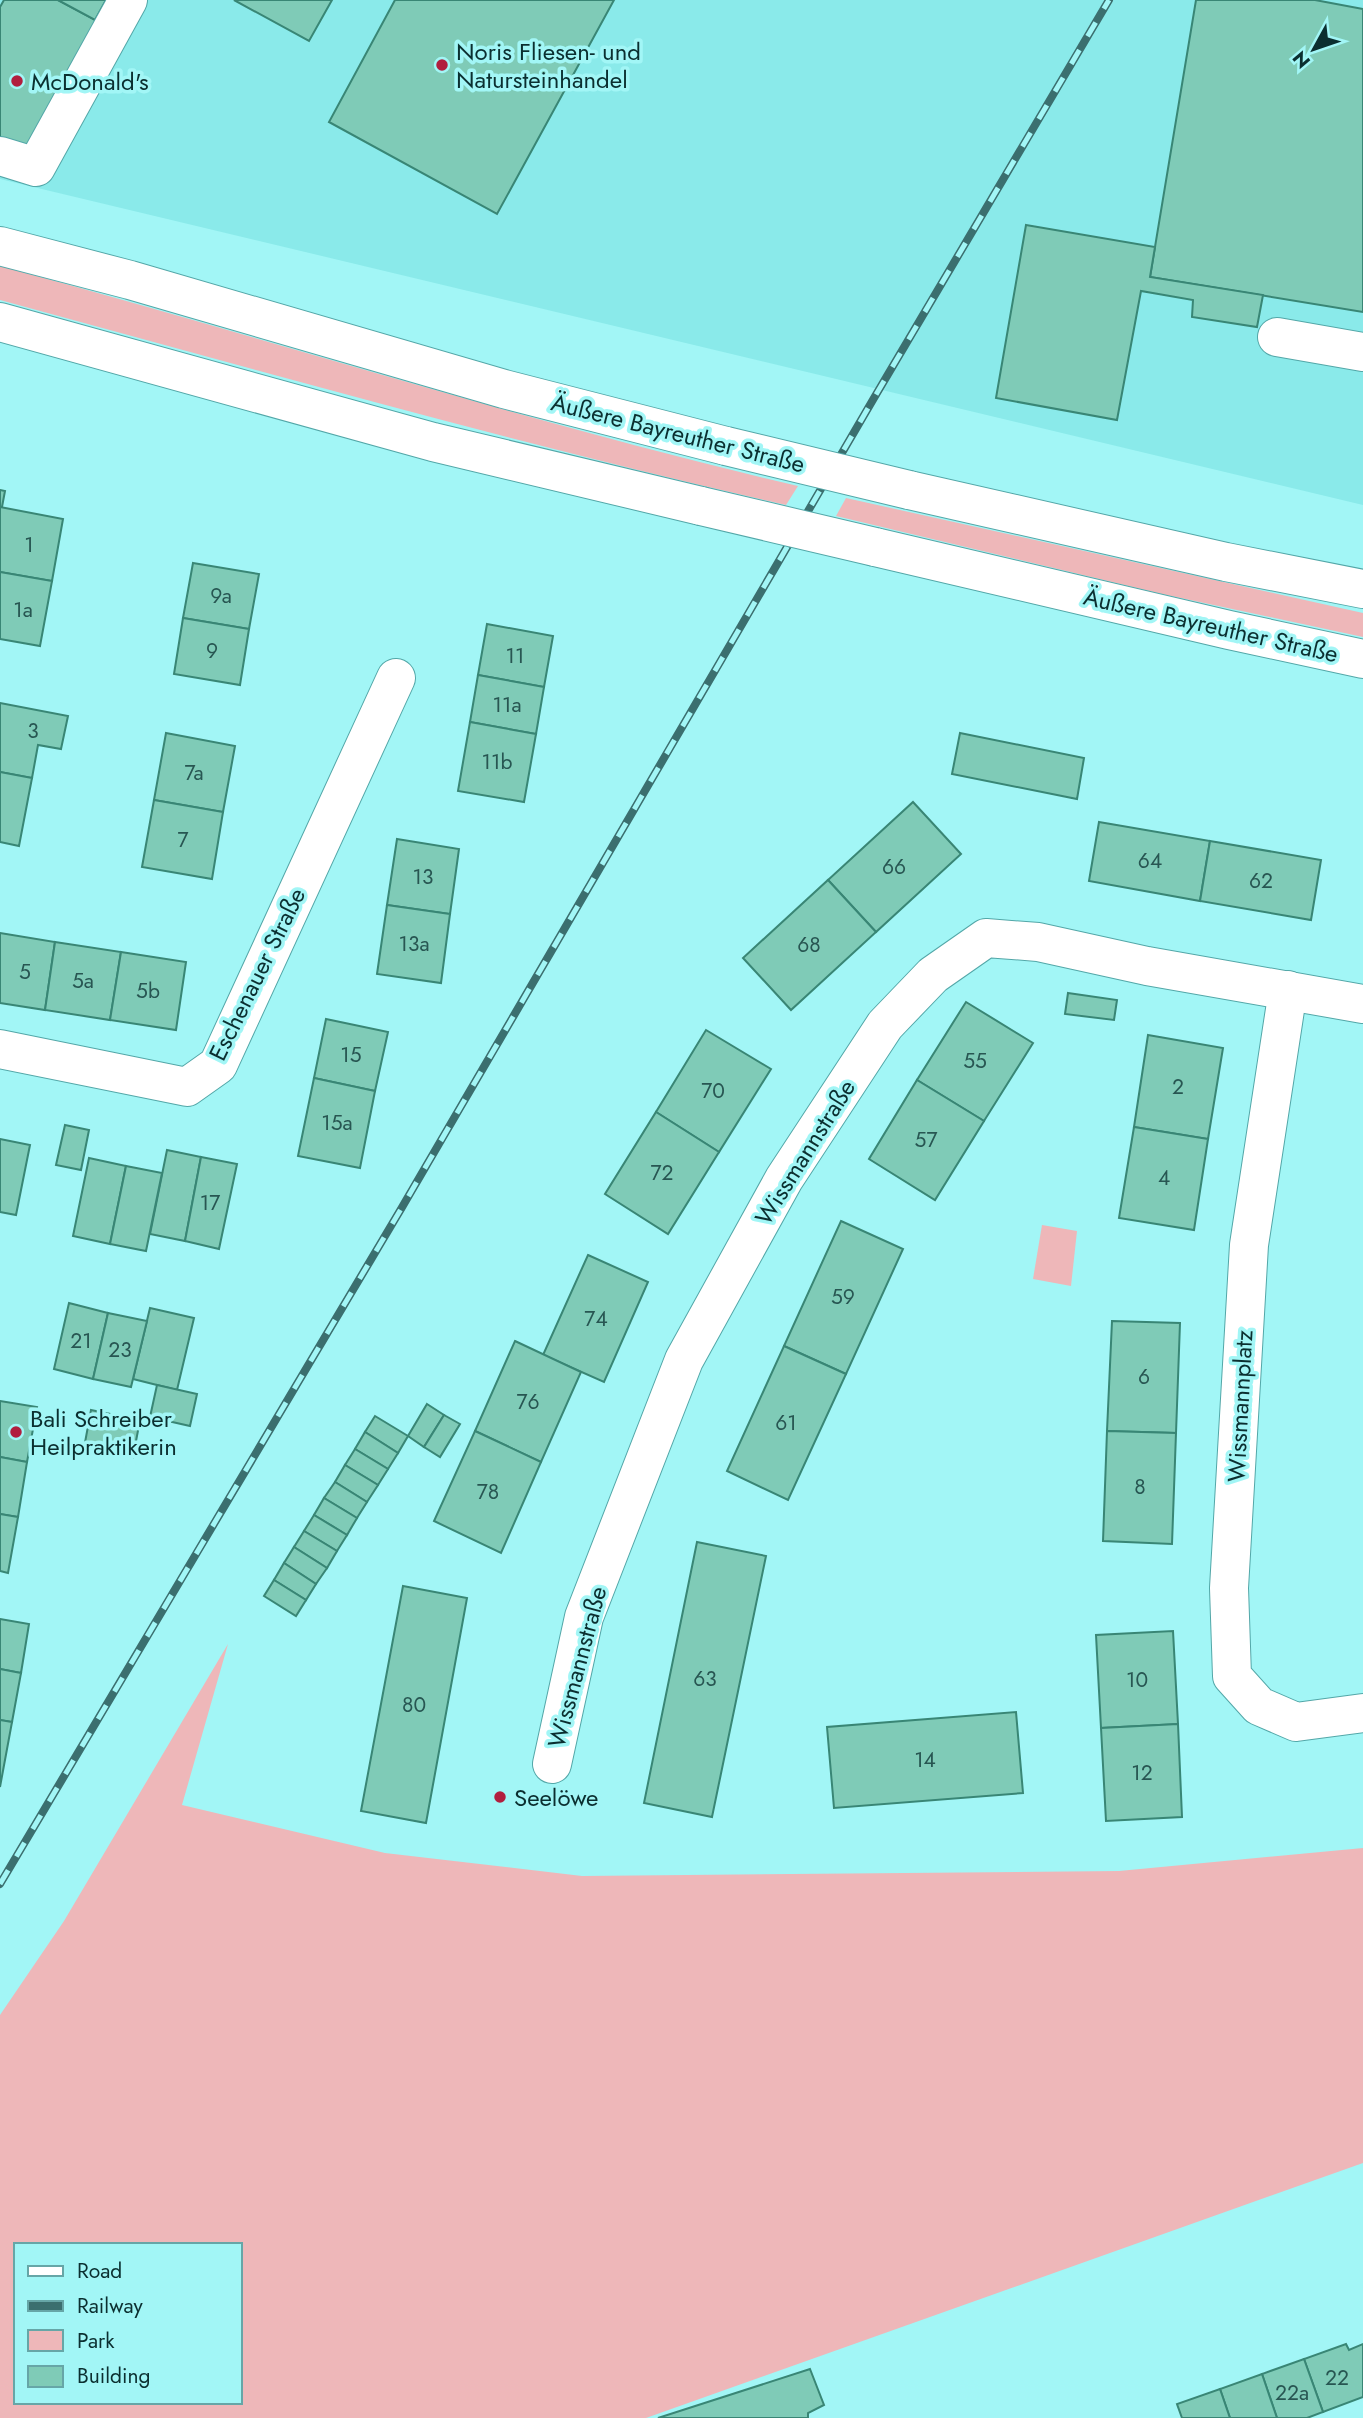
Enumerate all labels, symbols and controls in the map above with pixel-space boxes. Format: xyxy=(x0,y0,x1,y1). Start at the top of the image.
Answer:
north arrow xyxy=(1279,14,1349,84)
place label: Noris Fliesen- und Natursteinhandel xyxy=(456,34,641,97)
text: N xyxy=(1286,45,1317,74)
marker: Noris Fliesen- und Natursteinhandel xyxy=(434,57,450,73)
place label: McDonald's xyxy=(31,64,149,99)
marker: McDonald's xyxy=(9,73,25,89)
street label: Äußere Bayreuther Straße xyxy=(547,385,809,481)
house number: 1 xyxy=(24,530,34,560)
street label: Äußere Bayreuther Straße xyxy=(1080,579,1342,671)
house number: 9a xyxy=(210,581,232,611)
house number: 1a xyxy=(13,595,33,625)
house number: 9 xyxy=(206,636,218,666)
house number: 11 xyxy=(506,641,524,671)
house number: 11a xyxy=(492,690,522,720)
house number: 3 xyxy=(27,716,39,746)
house number: 11b xyxy=(482,747,512,777)
house number: 7a xyxy=(184,758,204,788)
house number: 7 xyxy=(177,825,189,855)
house number: 64 xyxy=(1138,846,1162,876)
house number: 66 xyxy=(882,852,906,882)
house number: 13 xyxy=(413,862,433,892)
house number: 62 xyxy=(1249,866,1273,896)
street label: Eschenauer Straße xyxy=(200,882,314,1066)
house number: 13a xyxy=(398,929,430,959)
house number: 68 xyxy=(797,930,821,960)
house number: 5 xyxy=(19,957,31,987)
house number: 5a xyxy=(72,966,94,996)
house number: 5b xyxy=(136,976,160,1006)
house number: 15 xyxy=(340,1040,362,1070)
house number: 55 xyxy=(963,1046,987,1076)
street label: Wissmannstraße xyxy=(746,1072,864,1232)
house number: 2 xyxy=(1172,1072,1184,1102)
house number: 70 xyxy=(701,1076,725,1106)
house number: 15a xyxy=(321,1108,353,1138)
house number: 57 xyxy=(915,1125,937,1155)
house number: 72 xyxy=(651,1158,673,1188)
house number: 4 xyxy=(1158,1163,1170,1193)
house number: 17 xyxy=(200,1188,220,1218)
house number: 59 xyxy=(831,1282,855,1312)
house number: 74 xyxy=(584,1304,608,1334)
house number: 21 xyxy=(70,1326,92,1356)
street label: Wissmannplatz xyxy=(1219,1329,1261,1483)
house number: 23 xyxy=(108,1335,132,1365)
house number: 6 xyxy=(1138,1362,1150,1392)
house number: 76 xyxy=(516,1387,540,1417)
place label: Bali Schreiber Heilpraktikerin xyxy=(30,1401,177,1464)
house number: 61 xyxy=(775,1408,797,1438)
marker: Bali Schreiber Heilpraktikerin xyxy=(8,1424,24,1440)
house number: 8 xyxy=(1134,1472,1146,1502)
house number: 78 xyxy=(477,1477,499,1507)
street label: Wissmannstraße xyxy=(539,1582,615,1752)
house number: 63 xyxy=(693,1664,717,1694)
house number: 10 xyxy=(1126,1665,1148,1695)
house number: 80 xyxy=(402,1690,426,1720)
house number: 14 xyxy=(914,1745,936,1775)
house number: 12 xyxy=(1131,1758,1153,1788)
place label: Seelöwe xyxy=(514,1780,598,1815)
marker: Seelöwe xyxy=(492,1789,508,1805)
legend xyxy=(14,2243,242,2404)
text: Road xyxy=(77,2256,122,2286)
text: Railway xyxy=(77,2291,143,2321)
text: Park xyxy=(77,2326,115,2356)
text: Building xyxy=(77,2361,150,2391)
house number: 22 xyxy=(1325,2363,1349,2393)
house number: 22a xyxy=(1275,2378,1309,2408)

